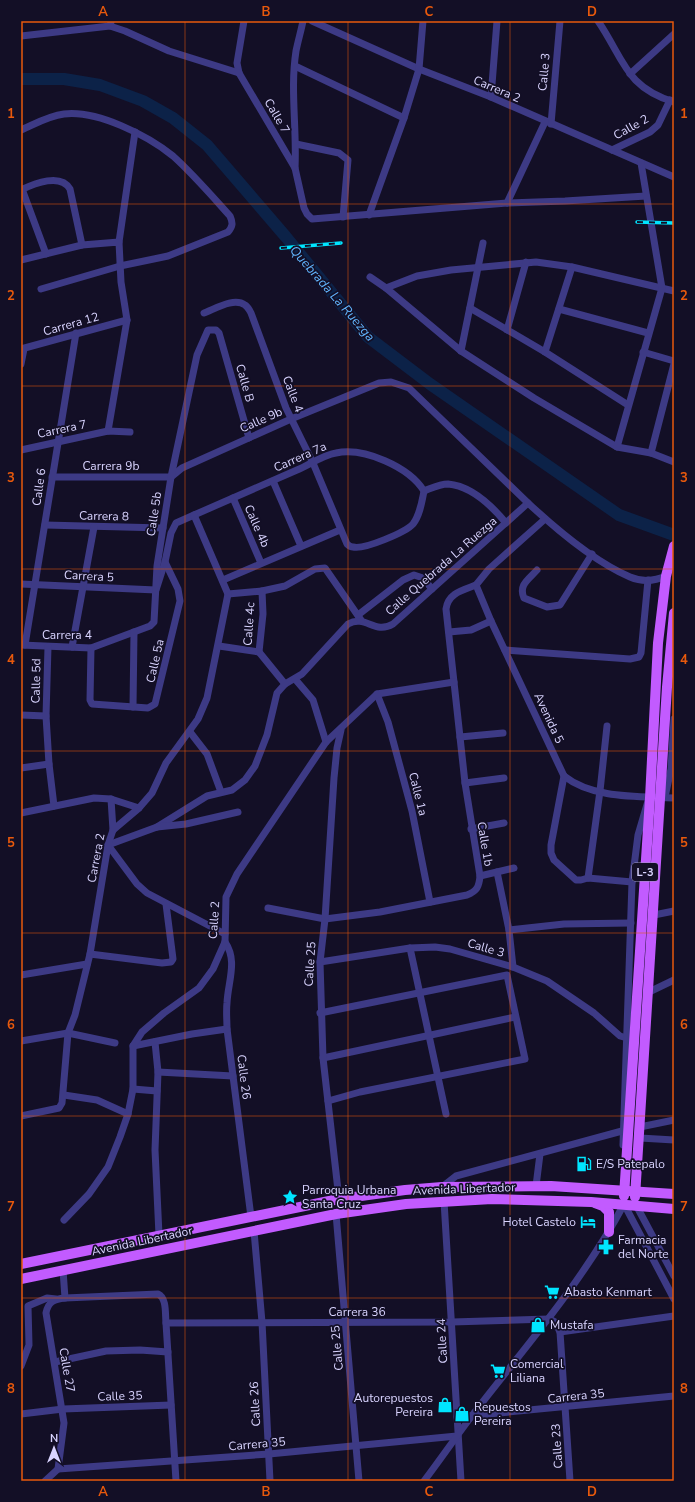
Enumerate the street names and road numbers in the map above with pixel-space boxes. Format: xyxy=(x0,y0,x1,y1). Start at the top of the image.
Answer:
street label: Calle 3 xyxy=(534,52,554,92)
street label: Carrera 2 xyxy=(471,72,523,106)
street label: Calle 7 xyxy=(261,96,293,136)
street label: Calle 2 xyxy=(611,111,651,143)
street label: Carrera 12 xyxy=(41,308,101,340)
street label: Calle B xyxy=(232,362,258,404)
street label: Calle 4 xyxy=(279,373,307,415)
street label: Calle 9b xyxy=(237,404,285,436)
street label: Carrera 7 xyxy=(36,416,88,442)
street label: Carrera 7a xyxy=(271,438,329,476)
street label: Carrera 9b xyxy=(82,458,140,474)
street label: Calle 6 xyxy=(28,467,50,507)
street label: Calle 5b xyxy=(143,491,165,537)
street label: Calle 4b xyxy=(241,502,273,550)
street label: Carrera 8 xyxy=(79,508,129,524)
street label: Calle Quebrada La Ruezga xyxy=(382,513,500,619)
street label: Carrera 5 xyxy=(64,567,114,585)
street label: Calle 4c xyxy=(240,601,259,646)
street label: Carrera 4 xyxy=(42,627,92,643)
street label: Calle 5a xyxy=(142,638,168,684)
street label: Calle 5d xyxy=(28,658,44,704)
street label: Avenida 5 xyxy=(530,690,568,746)
street label: Calle 1a xyxy=(405,771,431,817)
street label: Calle 1b xyxy=(473,820,497,868)
street label: Carrera 2 xyxy=(83,832,109,884)
road number: L-3 xyxy=(632,863,658,881)
street label: Calle 2 xyxy=(205,901,223,939)
street label: Calle 3 xyxy=(466,935,506,961)
street label: Calle 25 xyxy=(300,941,320,987)
street label: Calle 26 xyxy=(233,1054,255,1100)
street label: Avenida Libertador xyxy=(412,1179,516,1199)
street label: Avenida Libertador xyxy=(90,1222,195,1260)
street label: Carrera 36 xyxy=(328,1304,386,1320)
street label: Calle 24 xyxy=(433,1318,451,1364)
street label: Calle 25 xyxy=(327,1325,347,1371)
street label: Calle 27 xyxy=(55,1346,79,1394)
street label: Calle 26 xyxy=(246,1381,264,1427)
street label: Carrera 35 xyxy=(547,1385,605,1407)
street label: Calle 35 xyxy=(97,1387,143,1405)
street label: Calle 23 xyxy=(547,1423,567,1469)
street label: Carrera 35 xyxy=(228,1434,286,1454)

